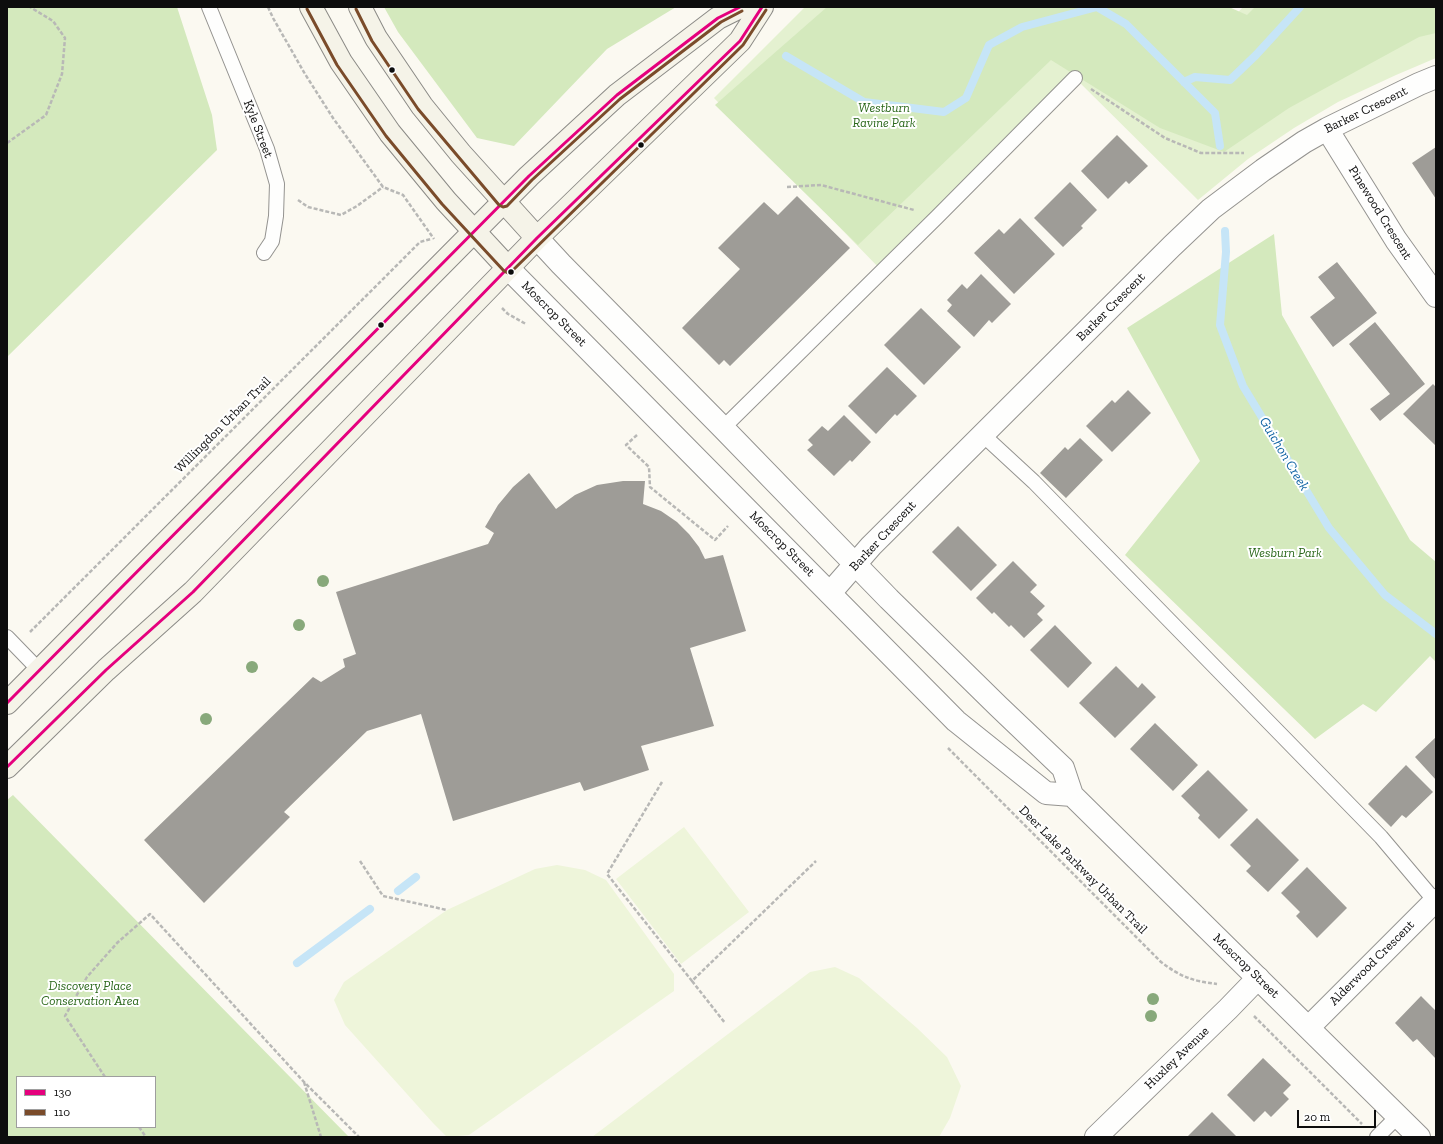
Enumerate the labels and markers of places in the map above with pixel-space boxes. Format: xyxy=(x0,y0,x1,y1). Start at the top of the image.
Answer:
unlabelled marker xyxy=(387,65,397,75)
unlabelled marker xyxy=(636,140,646,150)
unlabelled marker xyxy=(506,267,516,277)
unlabelled marker xyxy=(376,320,386,330)

